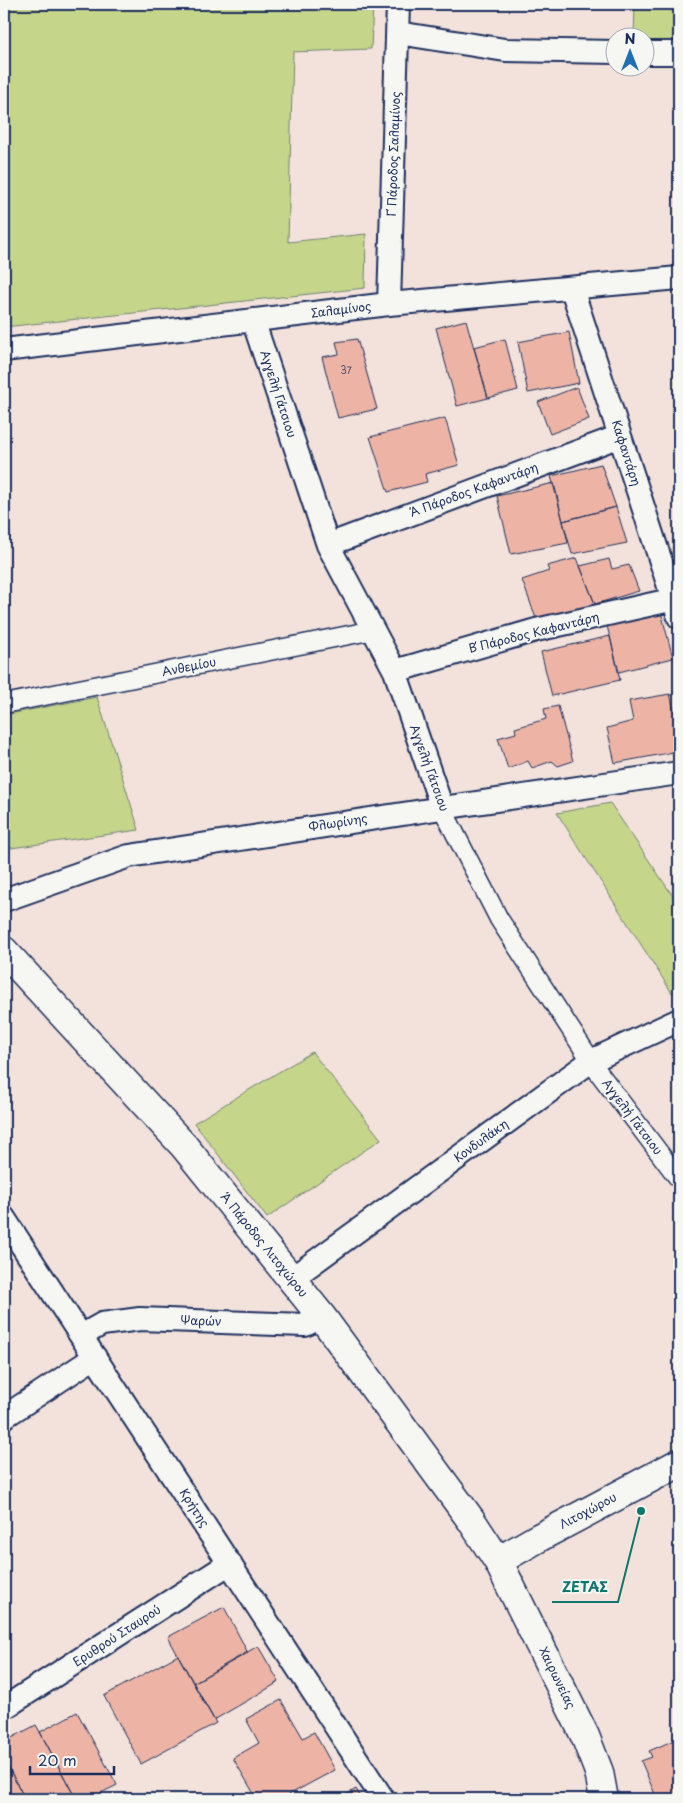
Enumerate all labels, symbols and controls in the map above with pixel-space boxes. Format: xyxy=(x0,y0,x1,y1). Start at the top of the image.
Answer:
north arrow xyxy=(606,28,656,78)
text: N xyxy=(624,28,636,49)
street label: Γ΄ Πάροδος Σαλαμίνος xyxy=(382,91,404,217)
street label: Σαλαμίνος xyxy=(310,296,372,322)
street label: Αγγελή Γάτσιου xyxy=(256,348,302,440)
house number: 37 xyxy=(340,362,353,377)
street label: Καφαντάρη xyxy=(608,417,646,488)
street label: Α΄ Πάροδος Καφαντάρη xyxy=(407,457,540,521)
street label: Β΄ Πάροδος Καφαντάρη xyxy=(467,607,601,657)
street label: Ανθεμίου xyxy=(160,652,218,680)
street label: Αγγελή Γάτσιου xyxy=(406,722,454,814)
street label: Φλωρίνης xyxy=(307,808,369,836)
street label: Αγγελή Γάτσιου xyxy=(598,1075,667,1158)
street label: Κονδυλάκη xyxy=(449,1114,511,1166)
street label: Α΄ Πάροδος Λιτοχώρου xyxy=(217,1188,313,1301)
street label: Ψαρών xyxy=(180,1310,222,1330)
street label: Κρήτης xyxy=(176,1484,214,1530)
street label: Λιτοχώρου xyxy=(556,1487,619,1533)
callout: ΖΕΤΑΣ xyxy=(552,1573,618,1602)
text: ΖΕΤΑΣ xyxy=(562,1576,608,1597)
street label: Ερυθρού Σταυρού xyxy=(69,1600,164,1670)
street label: Χαιρωνείας xyxy=(535,1644,581,1712)
scale bar xyxy=(30,1743,114,1775)
text: 20 m xyxy=(38,1748,77,1771)

